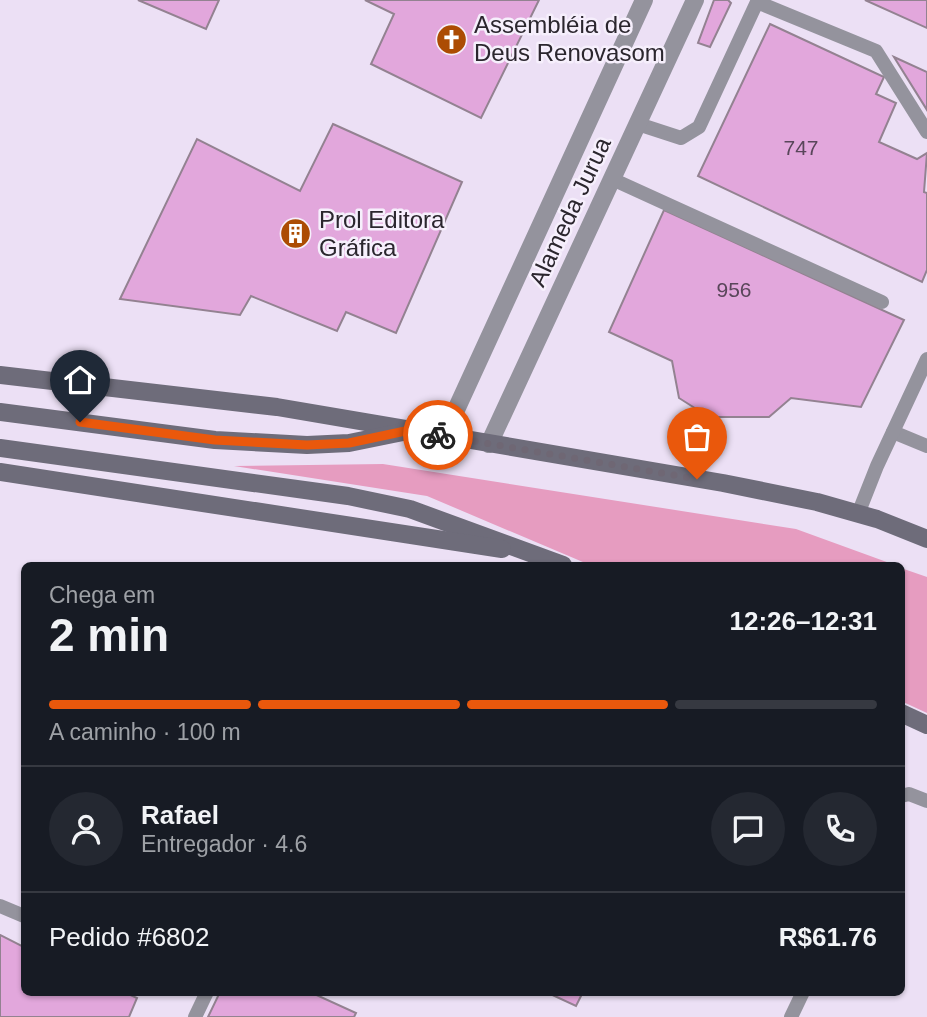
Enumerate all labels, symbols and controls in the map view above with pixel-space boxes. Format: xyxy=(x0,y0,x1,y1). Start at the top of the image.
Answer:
place label: Assembléia de Deus Renovasom xyxy=(474,11,665,66)
church icon: Assembléia de Deus Renovasom xyxy=(434,22,468,56)
street label: Alameda Jurua xyxy=(523,132,616,291)
house number: 747 xyxy=(783,136,819,159)
place label: Prol Editora Gráfica xyxy=(319,206,445,261)
building icon: Prol Editora Gráfica xyxy=(279,217,313,251)
house number: 956 xyxy=(716,278,752,301)
pin xyxy=(50,350,110,422)
icon: home xyxy=(61,361,99,399)
courier xyxy=(403,400,473,470)
pin xyxy=(667,407,727,479)
icon: bike xyxy=(419,416,457,454)
icon: bag xyxy=(678,418,716,456)
text: Chega em xyxy=(49,582,155,608)
text: 12:26–12:31 xyxy=(730,606,877,636)
text: 2 min xyxy=(49,609,169,661)
text: A caminho · 100 m xyxy=(49,719,241,745)
button: person xyxy=(49,792,123,866)
button: chat xyxy=(711,792,785,866)
button: phone xyxy=(803,792,877,866)
text: Rafael xyxy=(141,800,219,830)
text: Entregador · 4.6 xyxy=(141,831,307,857)
text: Pedido #6802 xyxy=(49,922,209,952)
text: R$61.76 xyxy=(779,922,877,952)

